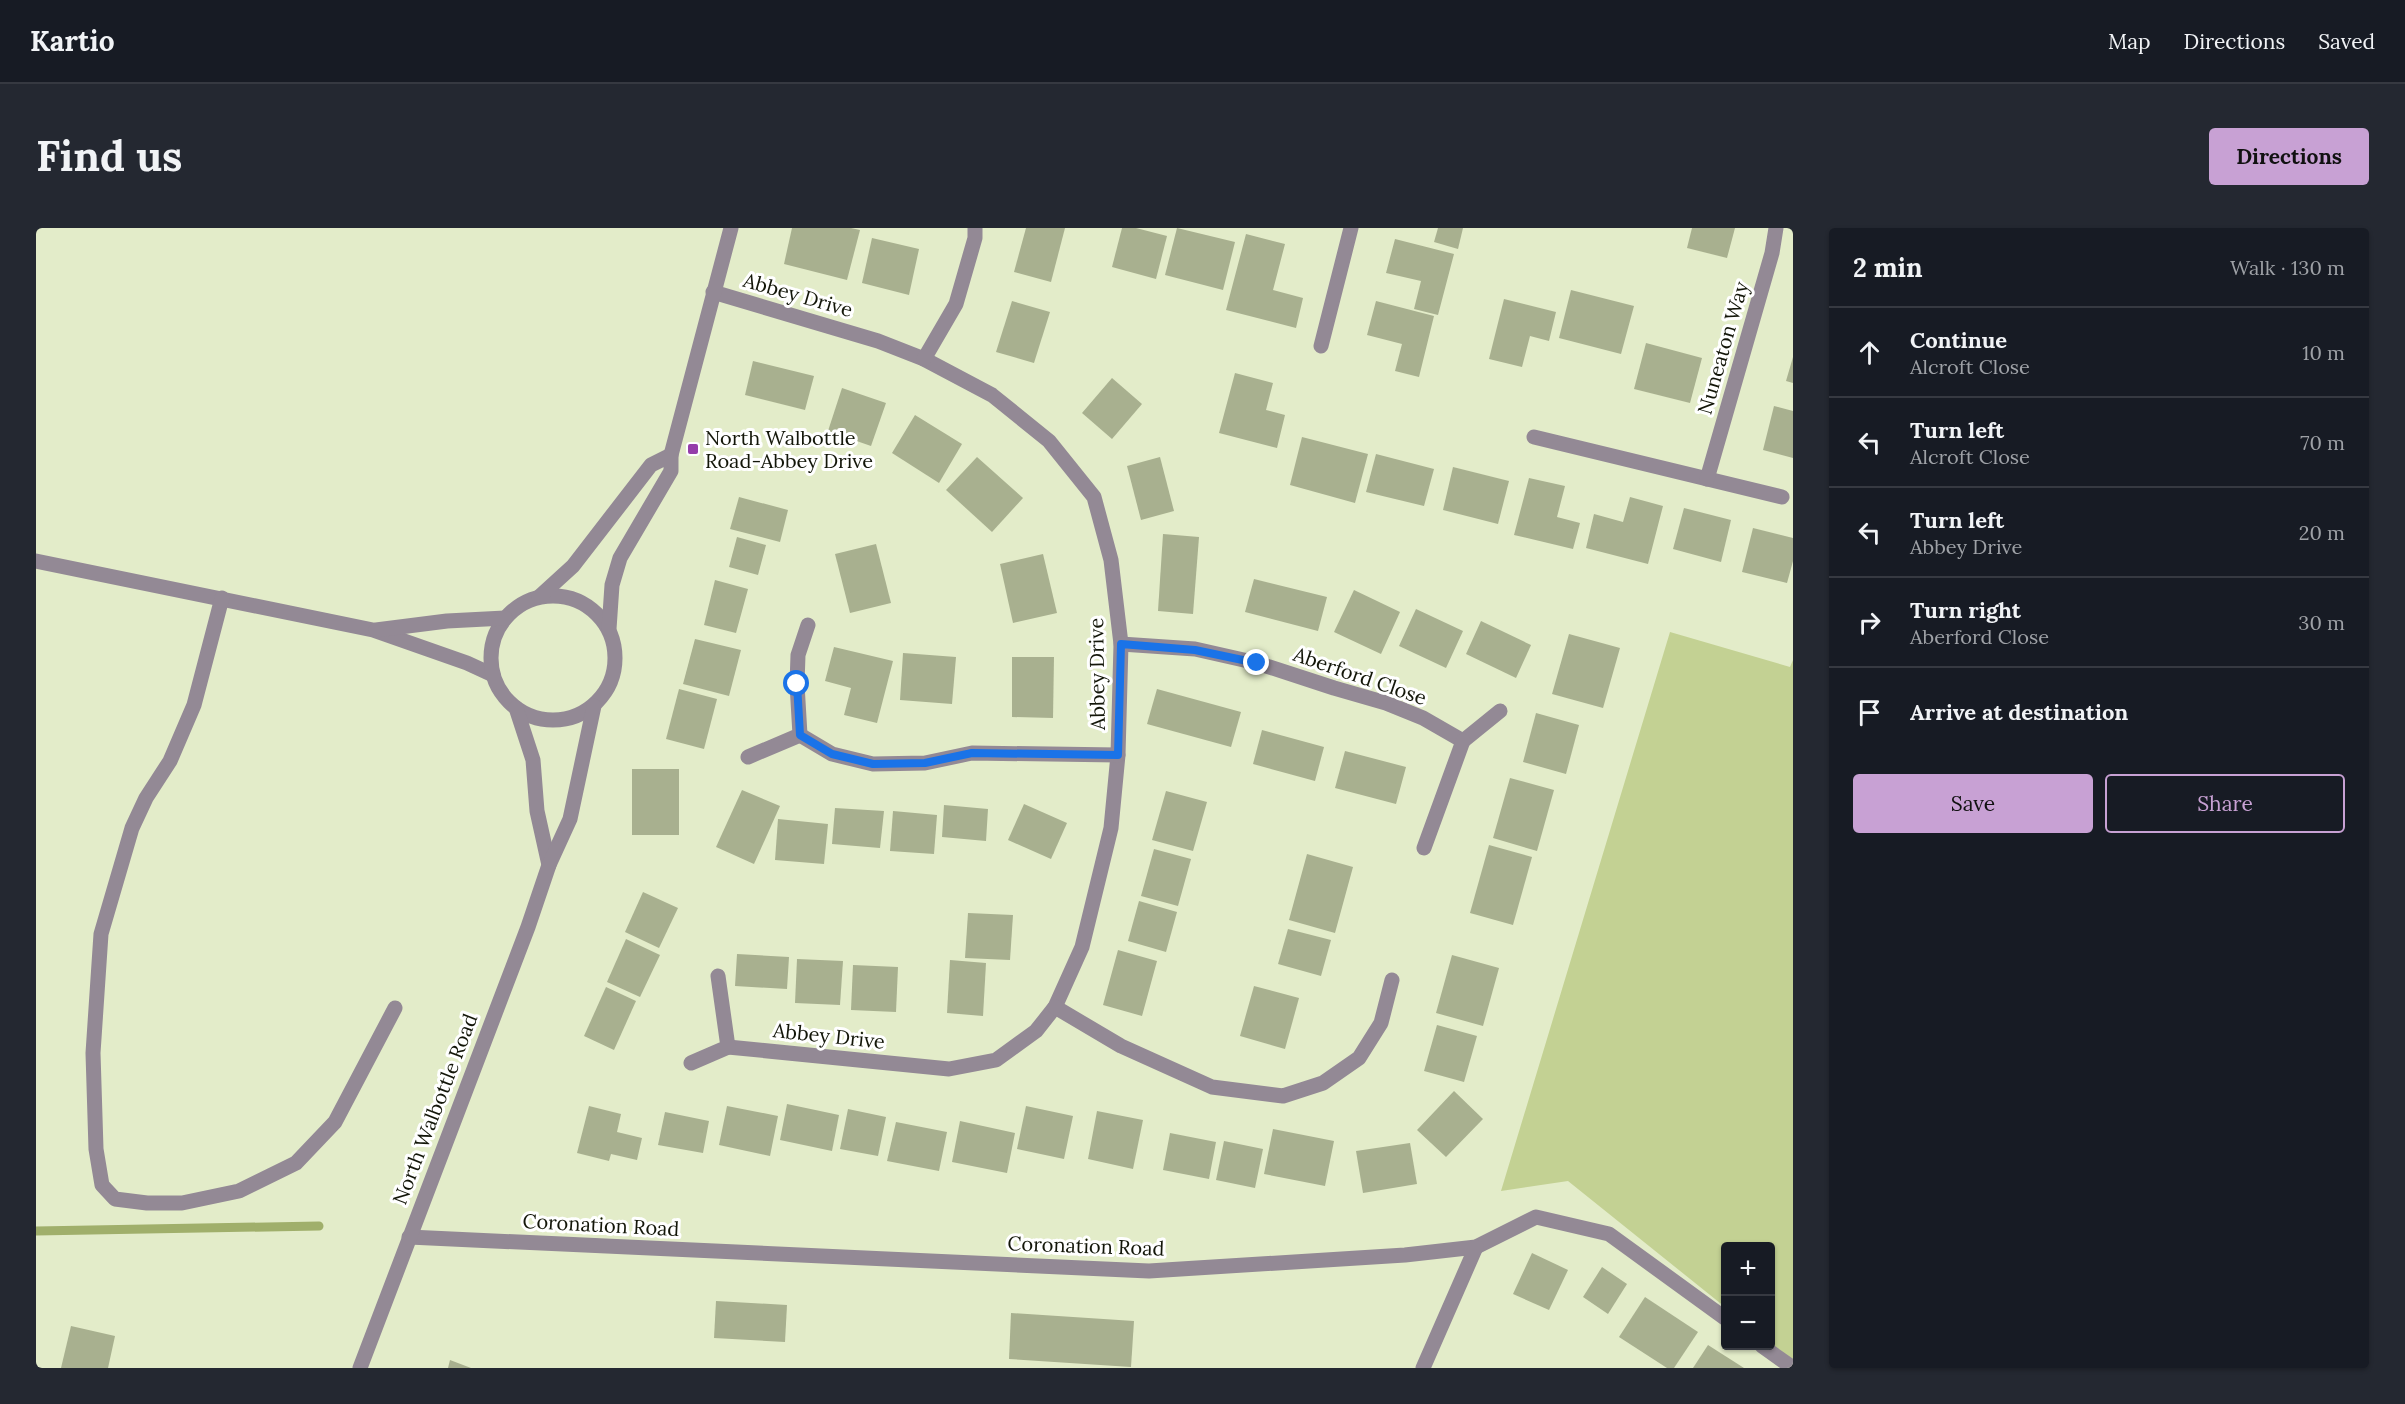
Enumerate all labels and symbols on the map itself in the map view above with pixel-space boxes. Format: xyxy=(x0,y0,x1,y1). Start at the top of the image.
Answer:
street label: Abbey Drive xyxy=(740,267,856,322)
street label: Nuneaton Way xyxy=(1692,278,1754,417)
place label: North Walbottle Road-Abbey Drive xyxy=(705,425,873,473)
marker: North Walbottle Road-Abbey Drive xyxy=(686,442,700,456)
street label: Abbey Drive xyxy=(1083,617,1110,731)
street label: Aberford Close xyxy=(1289,641,1430,710)
route end xyxy=(1243,649,1269,675)
route start xyxy=(783,670,809,696)
street label: North Walbottle Road xyxy=(387,1010,482,1208)
street label: Abbey Drive xyxy=(771,1017,886,1054)
street label: Coronation Road xyxy=(522,1208,680,1241)
street label: Coronation Road xyxy=(1007,1230,1165,1261)

